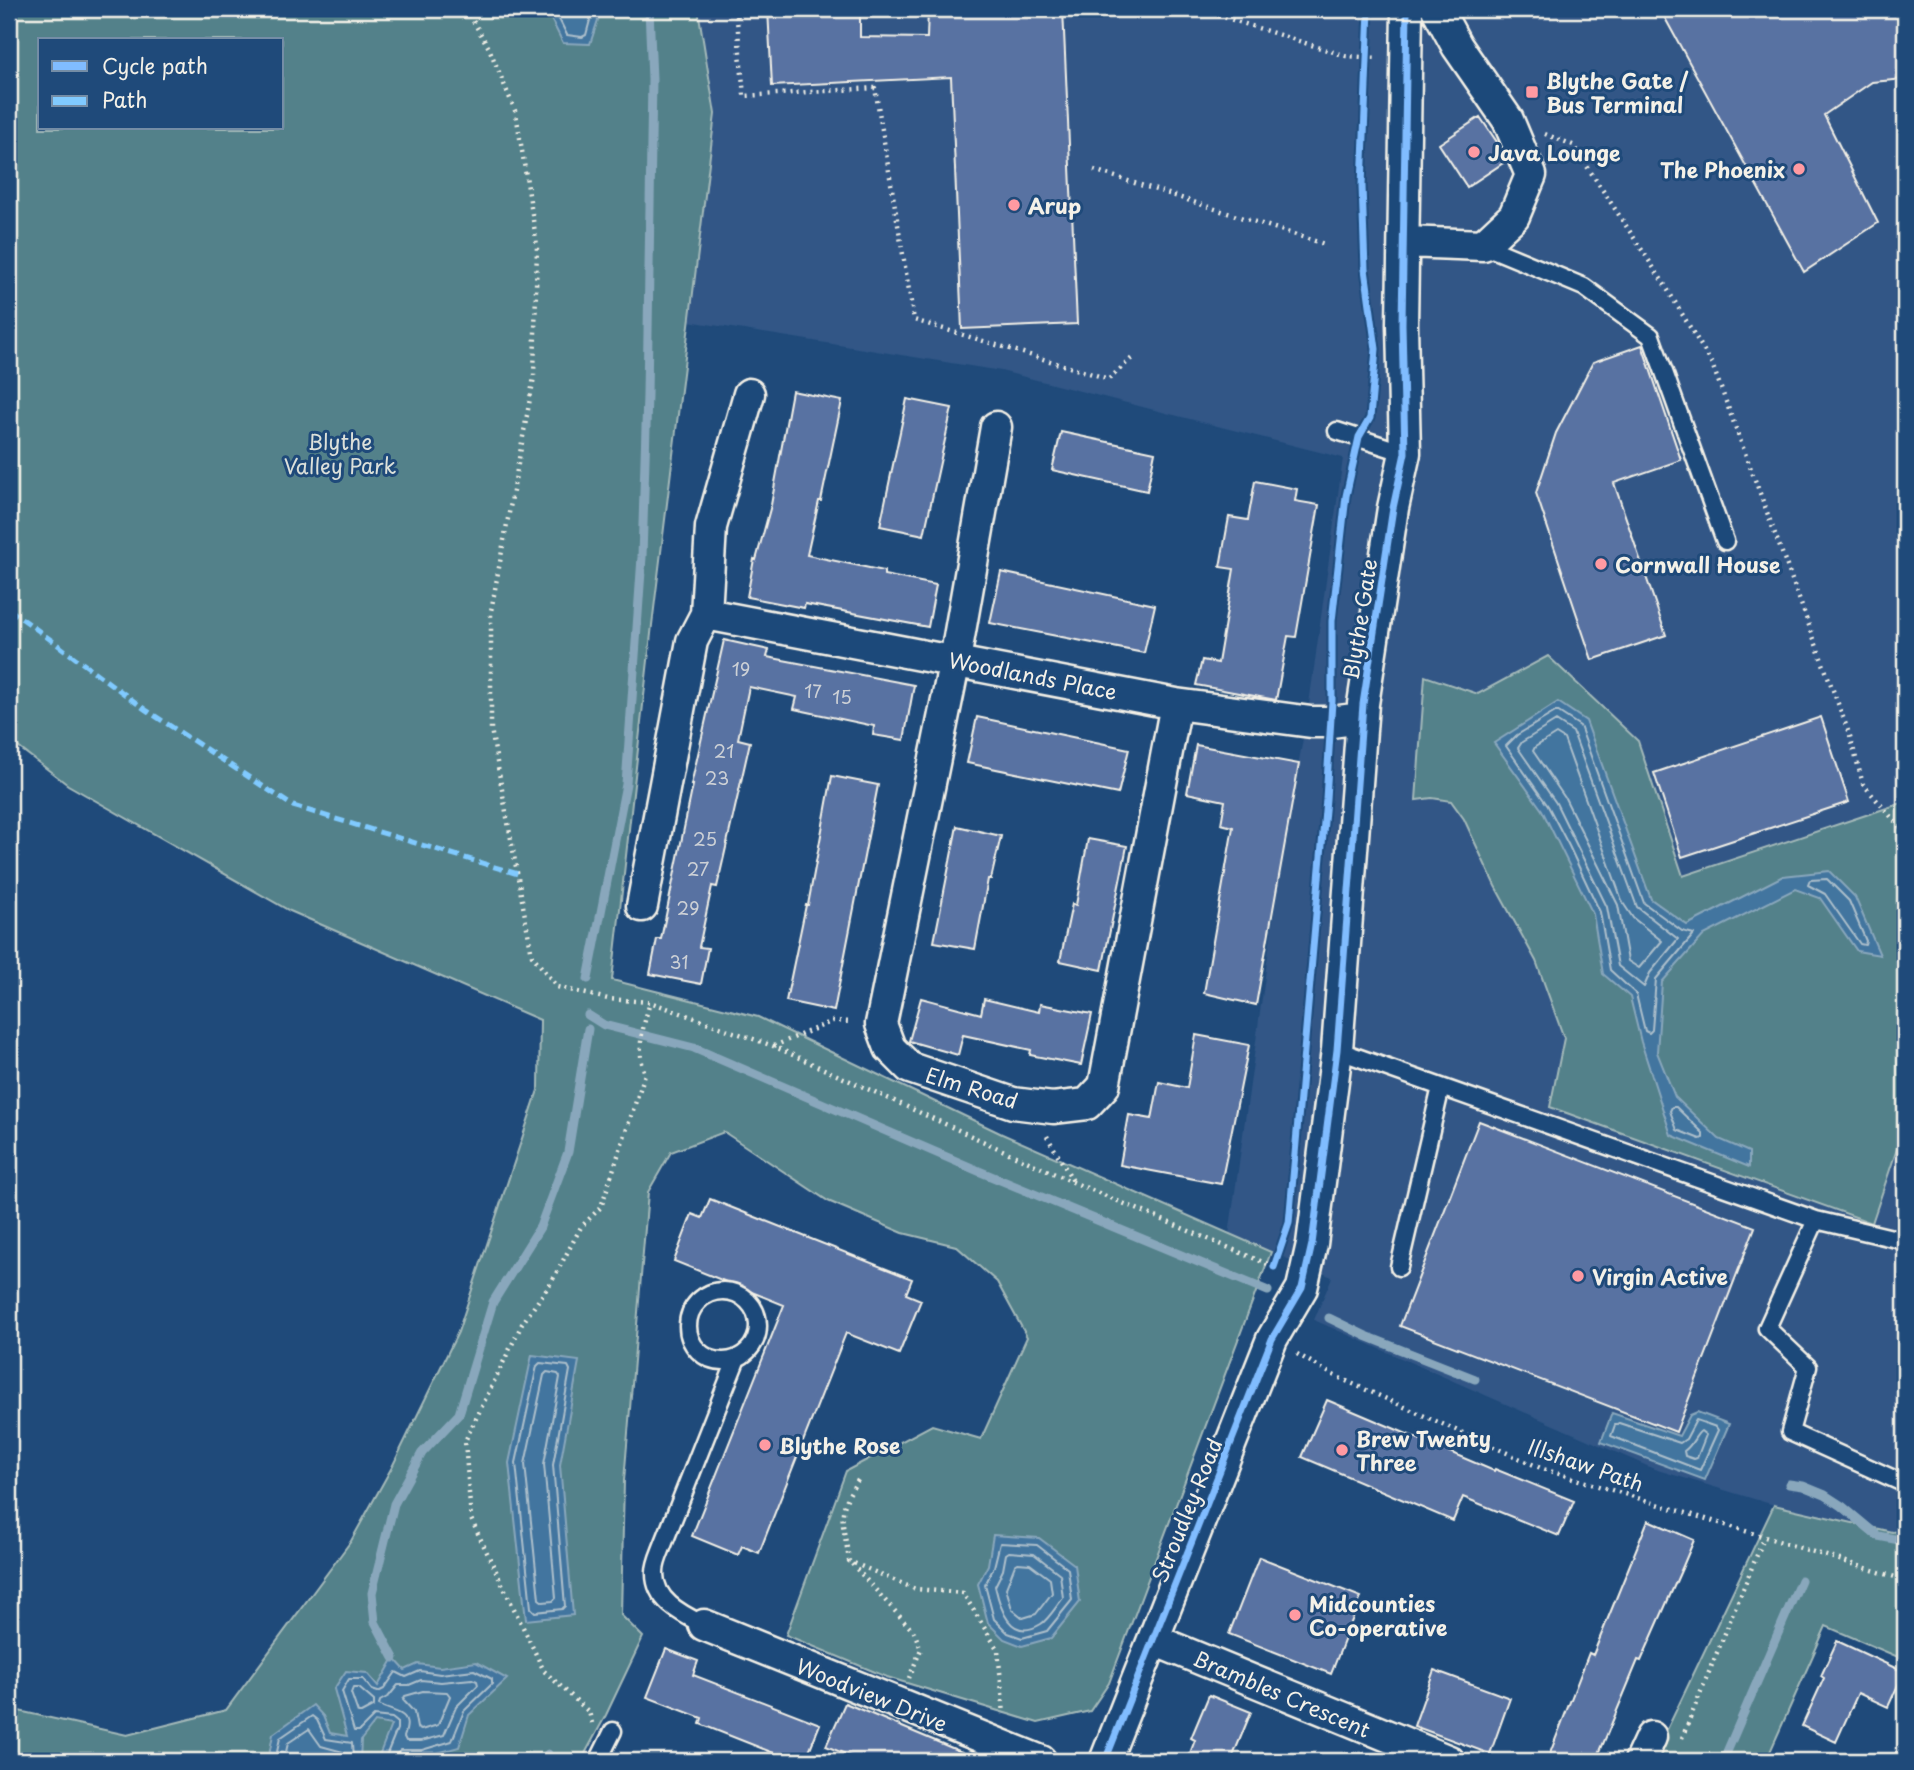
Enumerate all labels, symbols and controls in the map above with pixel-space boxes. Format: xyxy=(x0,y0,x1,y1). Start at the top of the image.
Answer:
legend xyxy=(38,38,284,130)
text: Cycle path xyxy=(102,49,208,81)
place label: Blythe Gate / Bus Terminal xyxy=(1546,64,1688,120)
text: Path xyxy=(102,83,147,115)
marker: Blythe Gate / Bus Terminal xyxy=(1524,84,1540,100)
place label: Java Lounge xyxy=(1488,136,1620,168)
marker: Java Lounge xyxy=(1466,144,1482,160)
place label: The Phoenix xyxy=(1660,153,1785,185)
marker: The Phoenix xyxy=(1791,161,1807,177)
place label: Arup xyxy=(1028,189,1081,221)
marker: Arup xyxy=(1006,197,1022,213)
park label: Blythe Valley Park xyxy=(284,425,396,481)
place label: Cornwall House xyxy=(1615,548,1780,580)
street label: Blythe Gate xyxy=(1334,556,1384,682)
marker: Cornwall House xyxy=(1593,556,1609,572)
street label: Woodlands Place xyxy=(946,643,1120,707)
house number: 19 xyxy=(732,655,750,682)
house number: 17 xyxy=(804,677,822,704)
house number: 15 xyxy=(832,683,852,710)
house number: 21 xyxy=(714,737,734,764)
house number: 23 xyxy=(705,764,729,791)
house number: 25 xyxy=(693,825,717,852)
house number: 27 xyxy=(687,855,709,882)
house number: 29 xyxy=(677,894,699,921)
house number: 31 xyxy=(670,948,688,975)
street label: Elm Road xyxy=(922,1058,1022,1116)
place label: Virgin Active xyxy=(1592,1260,1728,1292)
marker: Virgin Active xyxy=(1570,1268,1586,1284)
place label: Brew Twenty Three xyxy=(1356,1422,1491,1478)
place label: Blythe Rose xyxy=(779,1429,900,1461)
street label: Illshaw Path xyxy=(1524,1429,1648,1499)
street label: Stroudley Road xyxy=(1143,1433,1229,1587)
marker: Blythe Rose xyxy=(757,1437,773,1453)
marker: Brew Twenty Three xyxy=(1334,1442,1350,1458)
place label: Midcounties Co-operative xyxy=(1309,1587,1448,1643)
marker: Midcounties Co-operative xyxy=(1287,1607,1303,1623)
street label: Brambles Crescent xyxy=(1188,1641,1376,1745)
street label: Woodview Drive xyxy=(792,1649,952,1739)

